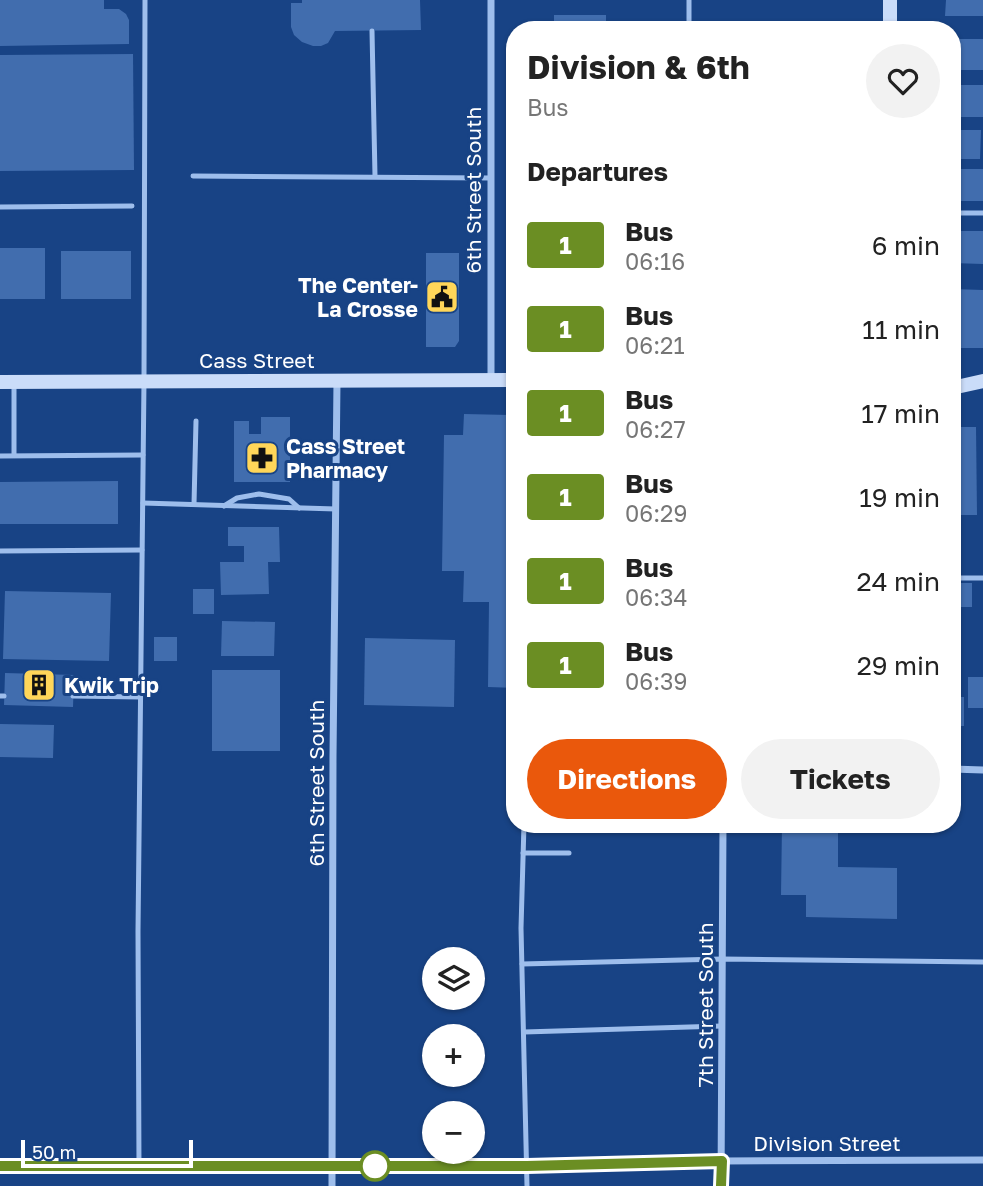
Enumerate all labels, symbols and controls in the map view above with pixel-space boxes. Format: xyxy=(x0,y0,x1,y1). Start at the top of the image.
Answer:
button: heart xyxy=(866,44,940,118)
text: Division & 6th xyxy=(527,47,750,86)
text: Bus xyxy=(527,93,569,121)
street label: 6th Street South xyxy=(460,107,486,273)
text: Departures xyxy=(527,156,668,187)
text: Bus xyxy=(625,216,673,247)
text: 1 xyxy=(559,230,572,259)
text: 6 min xyxy=(872,230,940,261)
text: 06:16 xyxy=(625,247,685,275)
place label: The Center- La Crosse xyxy=(298,272,418,322)
public building icon: The Center- La Crosse xyxy=(423,278,461,316)
text: Bus xyxy=(625,300,673,331)
text: 1 xyxy=(559,314,572,343)
text: 11 min xyxy=(862,314,940,345)
text: 06:21 xyxy=(625,331,685,359)
street label: Cass Street xyxy=(199,347,315,373)
text: Bus xyxy=(625,384,673,415)
text: 1 xyxy=(559,398,572,427)
text: 17 min xyxy=(861,398,940,429)
text: 06:27 xyxy=(625,415,686,443)
place label: Cass Street Pharmacy xyxy=(286,433,405,483)
pharmacy icon: Cass Street Pharmacy xyxy=(243,439,281,477)
text: Bus xyxy=(625,468,673,499)
text: 1 xyxy=(559,482,572,511)
text: 19 min xyxy=(859,482,940,513)
text: 06:29 xyxy=(625,499,687,527)
text: Bus xyxy=(625,552,673,583)
text: 1 xyxy=(559,566,572,595)
text: 24 min xyxy=(857,566,940,597)
text: 06:34 xyxy=(625,583,688,611)
text: Bus xyxy=(625,636,673,667)
text: 1 xyxy=(559,650,572,679)
text: 29 min xyxy=(857,650,940,681)
building icon: Kwik Trip xyxy=(20,666,58,704)
text: 06:39 xyxy=(625,667,687,695)
place label: Kwik Trip xyxy=(64,672,159,698)
street label: 6th Street South xyxy=(303,700,329,866)
button: Directions xyxy=(527,739,727,819)
button: Tickets xyxy=(741,739,940,819)
street label: 7th Street South xyxy=(692,922,718,1088)
map controls xyxy=(422,947,485,1164)
button: layers xyxy=(422,947,485,1010)
button: + xyxy=(422,1024,485,1087)
button: − xyxy=(422,1101,485,1164)
street label: Division Street xyxy=(753,1130,901,1156)
scale bar xyxy=(21,1137,192,1169)
text: 50 m xyxy=(32,1140,76,1163)
unlabelled marker xyxy=(360,1151,390,1181)

